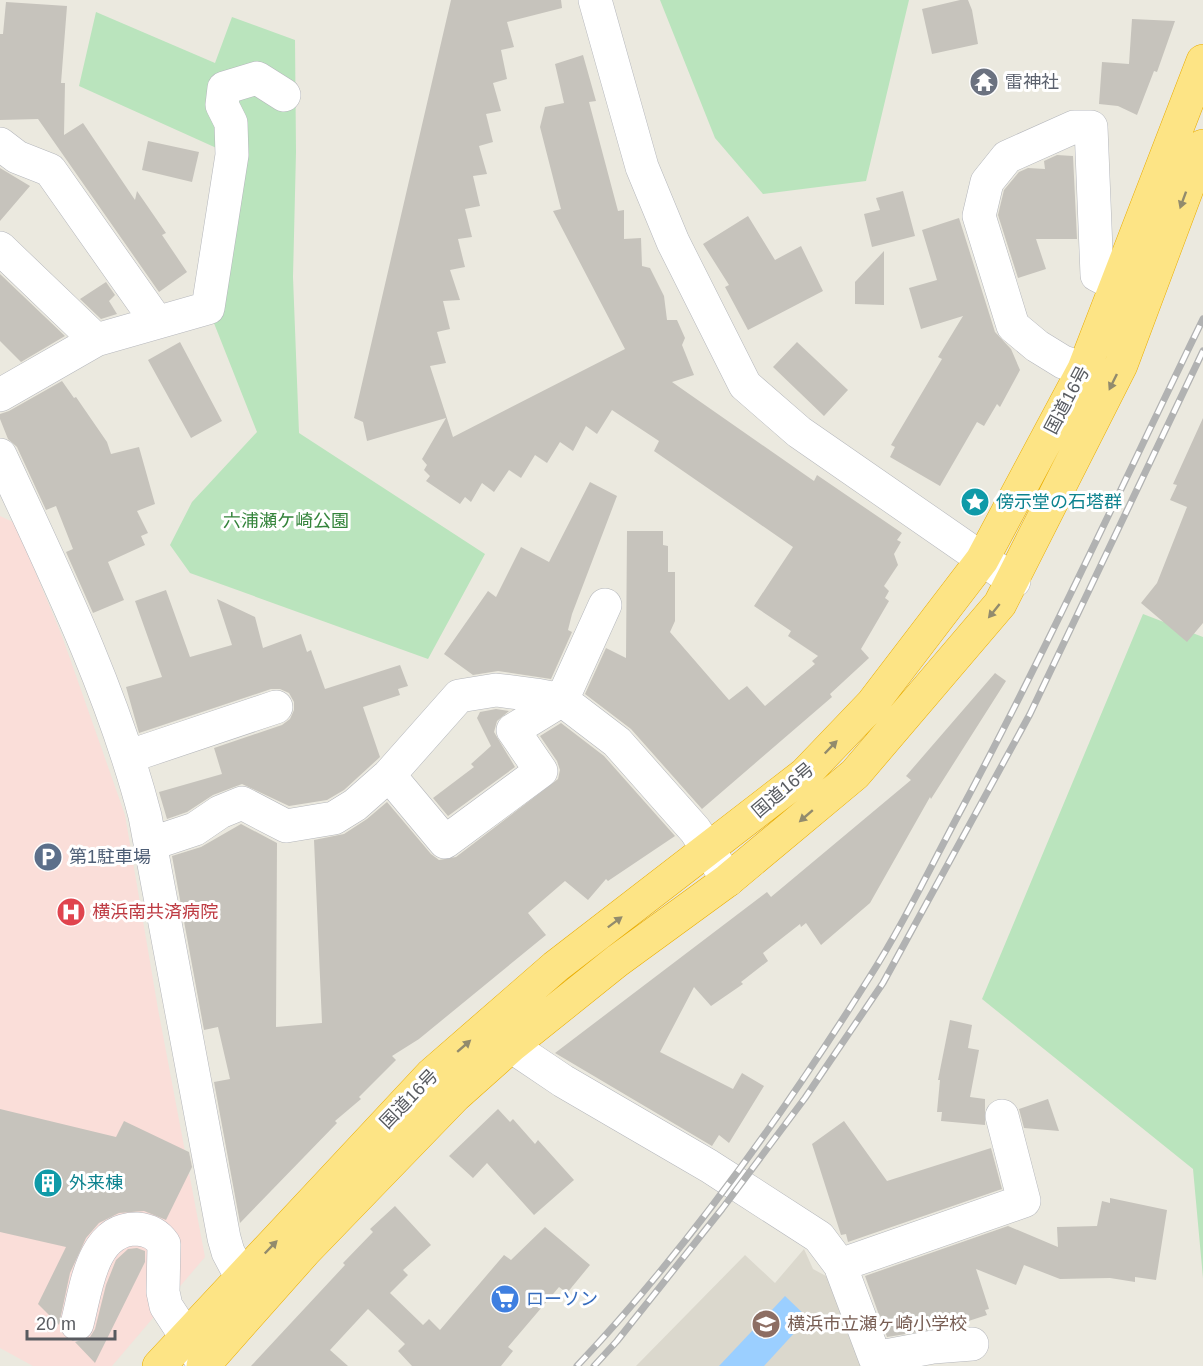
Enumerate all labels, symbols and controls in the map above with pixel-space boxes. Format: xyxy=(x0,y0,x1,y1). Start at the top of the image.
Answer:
temple icon: 雷神社 xyxy=(968,66,1000,98)
place label: 雷神社 xyxy=(1005,72,1059,92)
one-way arrow xyxy=(1177,192,1187,210)
street label: 国道16号 xyxy=(1041,363,1093,437)
one-way arrow xyxy=(1108,374,1117,391)
place icon: 傍示堂の石塔群 xyxy=(959,486,991,518)
place label: 傍示堂の石塔群 xyxy=(996,492,1122,512)
park label: 六浦瀬ケ崎公園 xyxy=(223,511,349,531)
one-way arrow xyxy=(987,603,1000,619)
one-way arrow xyxy=(824,740,838,754)
street label: 国道16号 xyxy=(748,759,818,821)
one-way arrow xyxy=(799,809,814,822)
parking icon: 第1駐車場 xyxy=(32,841,64,873)
place label: 第1駐車場 xyxy=(69,847,151,867)
hospital icon: 横浜南共済病院 xyxy=(55,896,87,928)
place label: 横浜南共済病院 xyxy=(92,902,218,922)
one-way arrow xyxy=(606,916,622,928)
one-way arrow xyxy=(456,1040,471,1053)
street label: 国道16号 xyxy=(376,1065,442,1133)
building icon: 外来棟 xyxy=(32,1167,64,1199)
place label: 外来棟 xyxy=(69,1173,123,1193)
one-way arrow xyxy=(264,1241,278,1255)
supermarket icon: ローソン xyxy=(489,1283,521,1315)
place label: ローソン xyxy=(526,1289,598,1309)
scale bar xyxy=(27,1303,116,1341)
school or university icon: 横浜市立瀬ヶ崎小学校 xyxy=(750,1308,782,1340)
text: 20 m xyxy=(36,1314,76,1334)
place label: 横浜市立瀬ヶ崎小学校 xyxy=(787,1314,967,1334)

